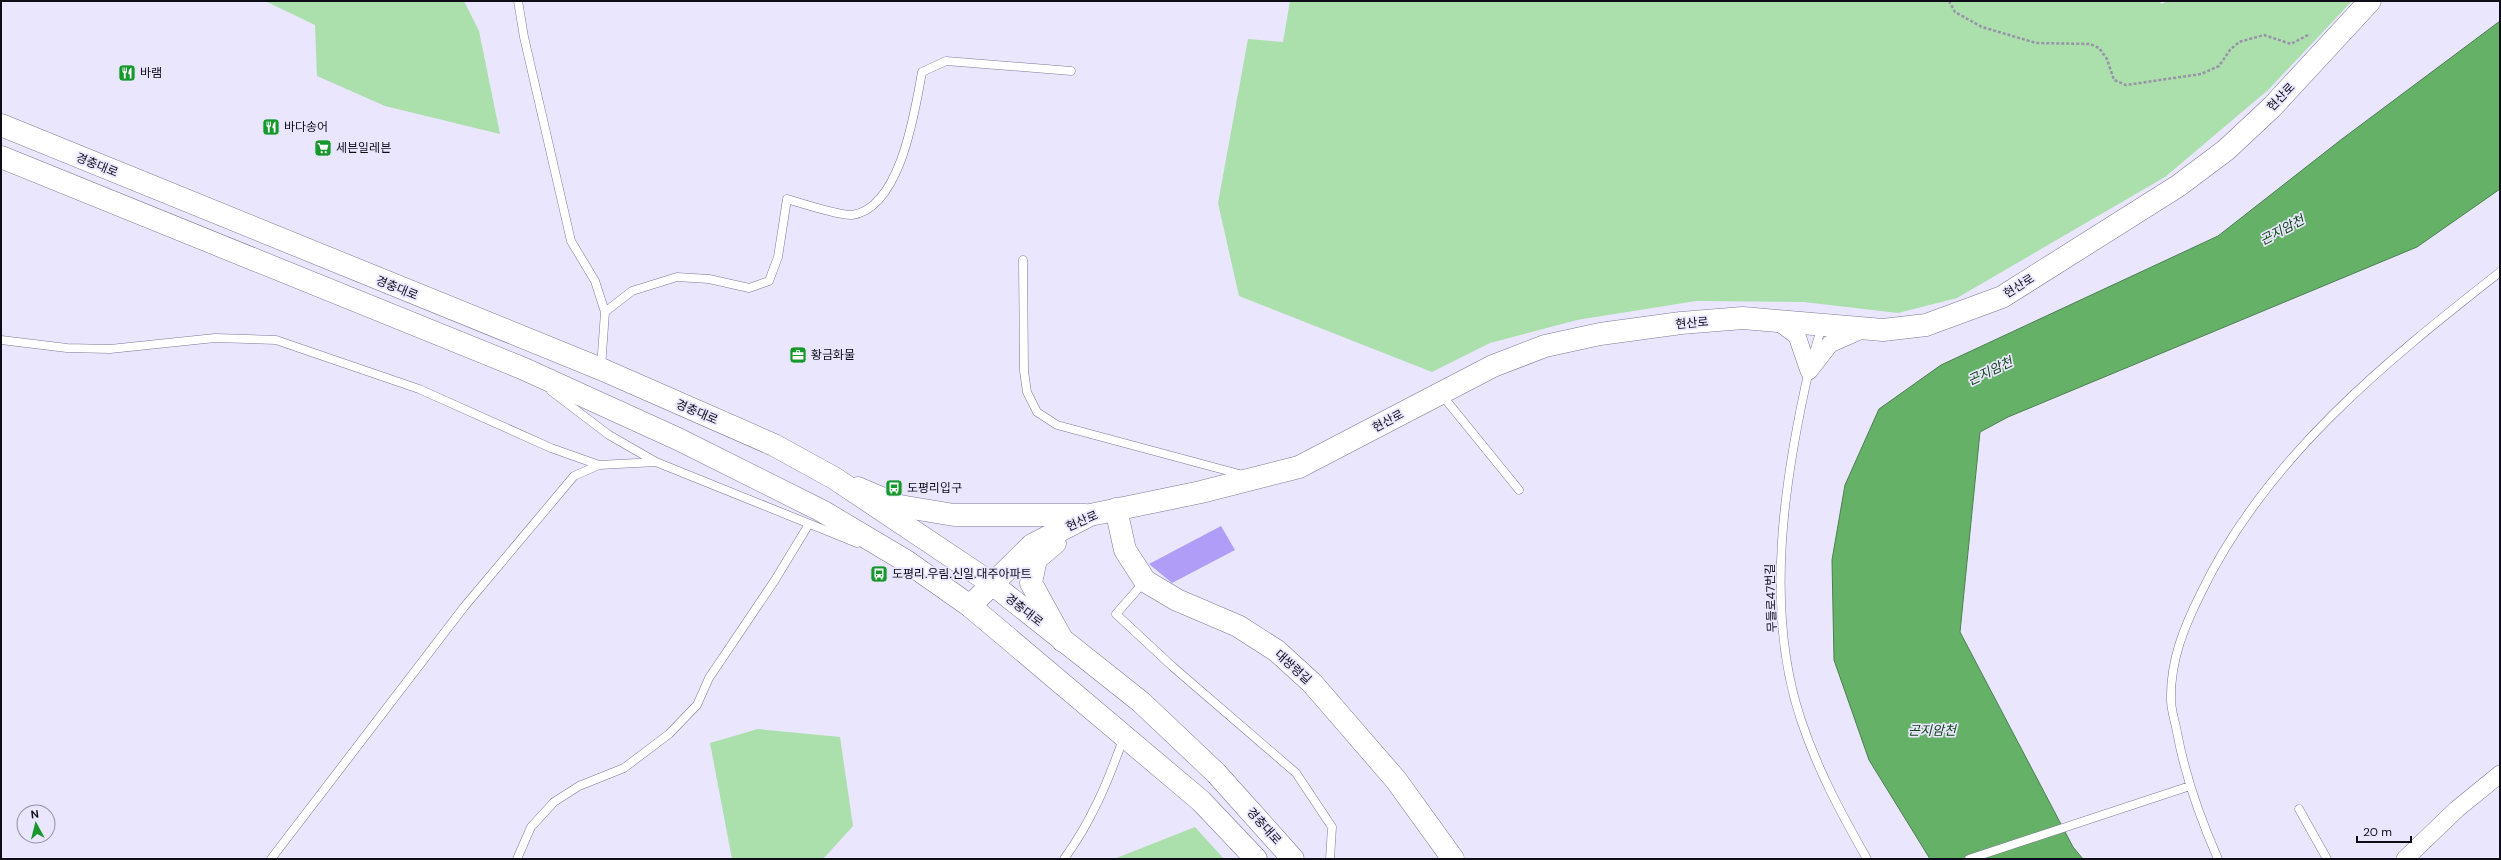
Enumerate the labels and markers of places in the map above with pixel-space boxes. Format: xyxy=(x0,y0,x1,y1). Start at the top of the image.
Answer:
restaurant icon: 바램 xyxy=(117,63,137,83)
place label: 바램 xyxy=(140,65,162,81)
restaurant icon: 바다송어 xyxy=(261,117,281,137)
place label: 바다송어 xyxy=(284,119,328,135)
supermarket icon: 세븐일레븐 xyxy=(313,138,333,158)
place label: 세븐일레븐 xyxy=(336,140,391,156)
office icon: 황금화물 xyxy=(788,345,808,365)
place label: 황금화물 xyxy=(811,347,855,363)
bus stop icon: 도평리입구 xyxy=(884,478,904,498)
place label: 도평리입구 xyxy=(907,480,962,496)
bus stop icon: 도평리.우림.신일.대주아파트 xyxy=(869,564,889,584)
place label: 도평리.우림.신일.대주아파트 xyxy=(892,566,1032,582)

